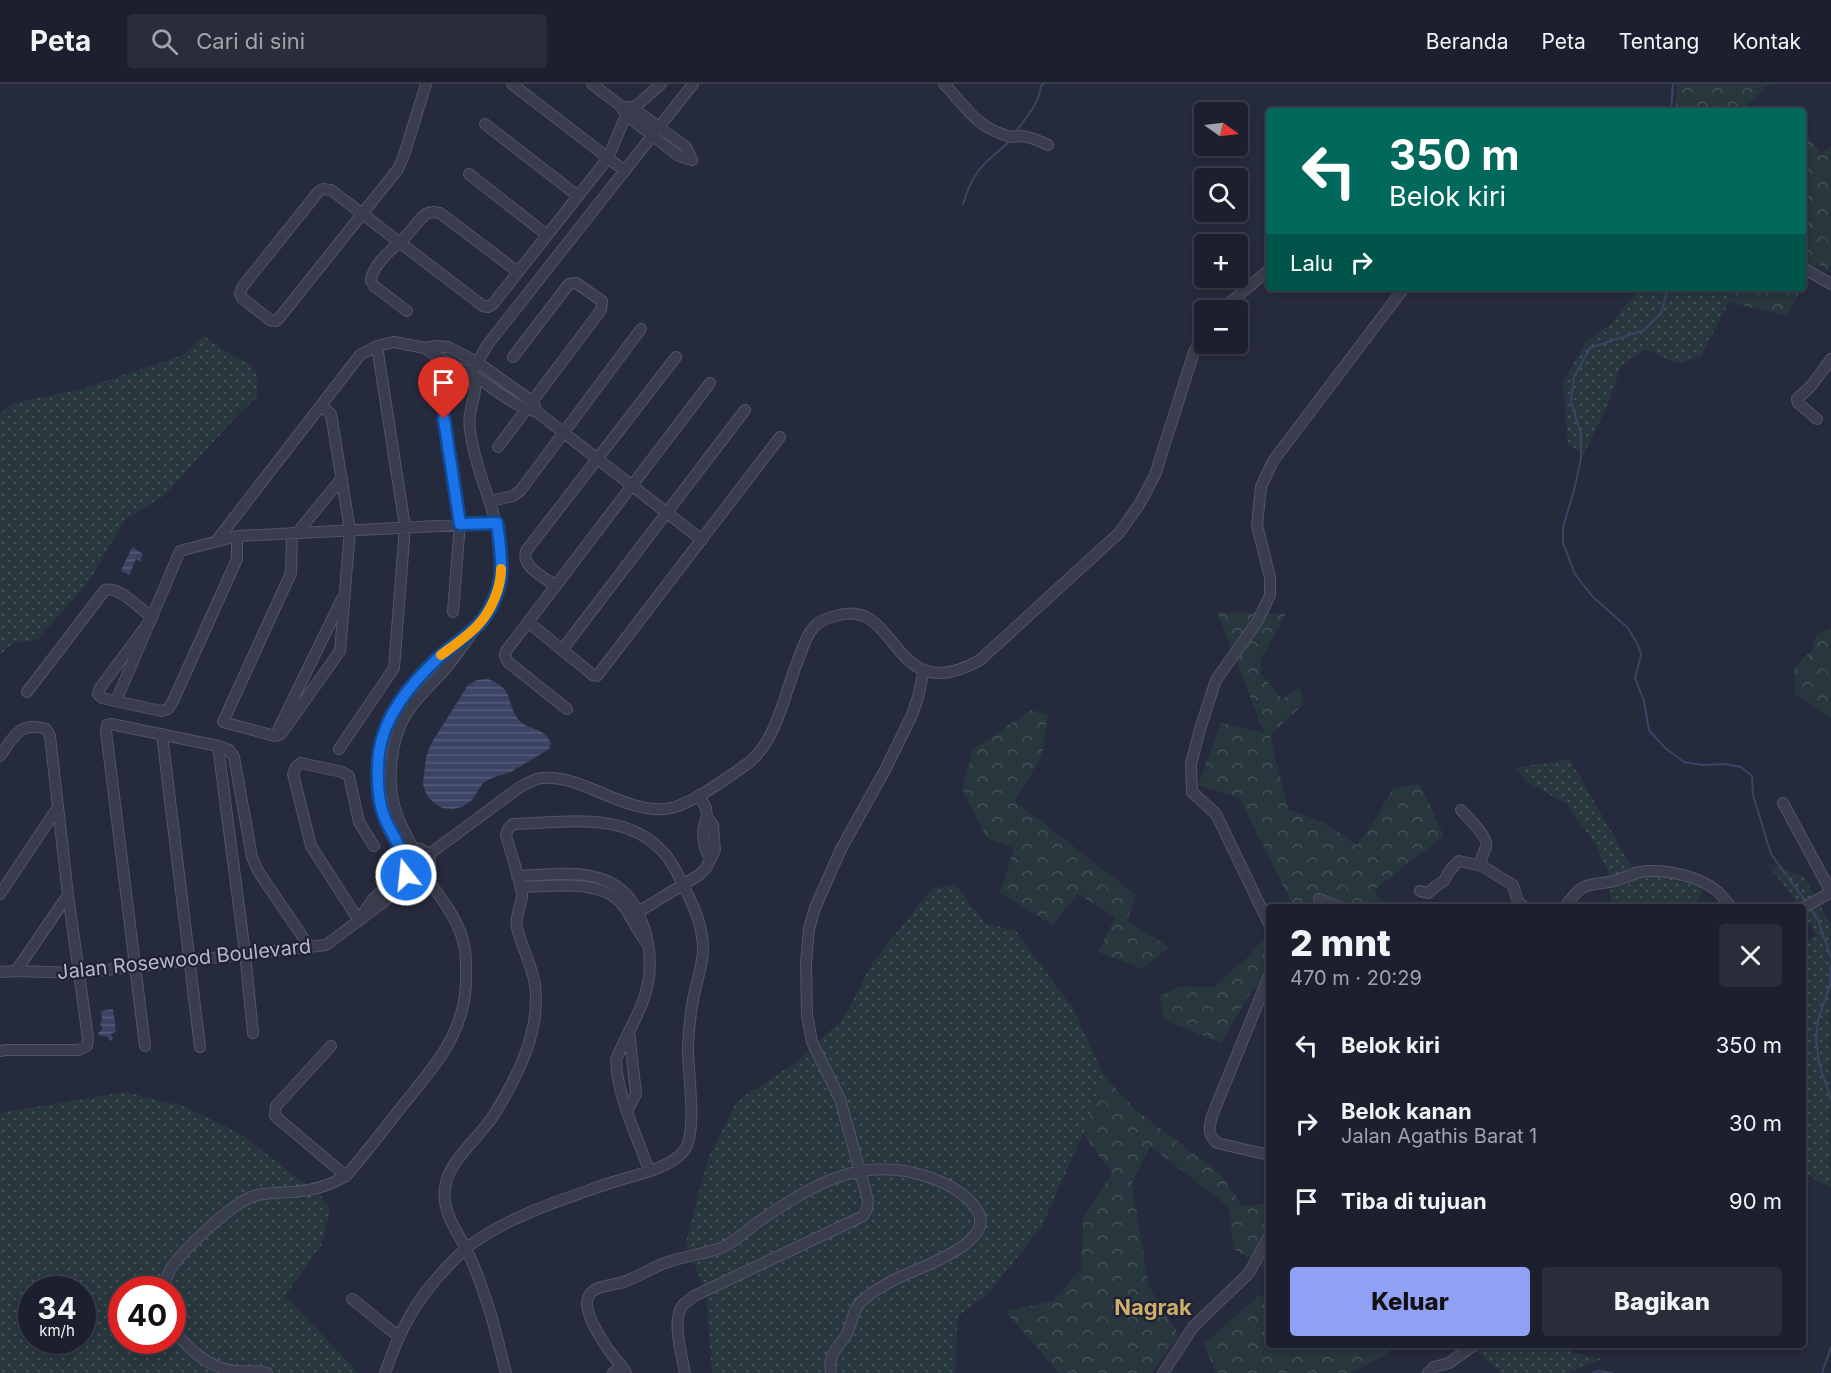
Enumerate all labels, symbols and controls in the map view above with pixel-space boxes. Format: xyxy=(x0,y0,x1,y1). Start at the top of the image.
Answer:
search box xyxy=(127,14,547,68)
text: Peta xyxy=(30,24,91,58)
icon: search xyxy=(148,25,181,58)
text: Cari di sini xyxy=(196,28,305,54)
text: Beranda xyxy=(1426,29,1508,54)
text: Peta xyxy=(1541,29,1586,54)
text: Tentang xyxy=(1619,29,1699,54)
text: Kontak xyxy=(1732,29,1801,54)
north arrow xyxy=(1194,102,1248,156)
map controls xyxy=(1194,102,1248,354)
text: 350 m xyxy=(1389,129,1520,180)
icon: left xyxy=(1290,132,1368,210)
button: search xyxy=(1194,168,1248,222)
text: Belok kiri xyxy=(1389,180,1506,213)
button: + xyxy=(1194,234,1248,288)
icon: right xyxy=(1345,246,1378,279)
text: Lalu xyxy=(1290,250,1333,276)
button: − xyxy=(1194,300,1248,354)
pin xyxy=(418,357,469,419)
icon: arrive xyxy=(427,366,460,399)
position arrow xyxy=(374,843,438,907)
text: 2 mnt xyxy=(1290,921,1391,965)
button: close xyxy=(1719,924,1782,987)
street label: Jalan Rosewood Boulevard xyxy=(56,934,312,984)
text: 470 m · 20:29 xyxy=(1290,966,1422,990)
icon: left xyxy=(1290,1029,1323,1062)
text: Belok kiri xyxy=(1341,1032,1440,1058)
text: 350 m xyxy=(1716,1032,1782,1058)
text: Belok kanan xyxy=(1341,1098,1472,1124)
icon: right xyxy=(1290,1107,1323,1140)
text: 30 m xyxy=(1729,1110,1782,1136)
text: Jalan Agathis Barat 1 xyxy=(1341,1124,1537,1148)
icon: arrive xyxy=(1290,1185,1323,1218)
text: Tiba di tujuan xyxy=(1341,1188,1487,1214)
text: 90 m xyxy=(1729,1188,1782,1214)
button: Keluar xyxy=(1290,1267,1530,1336)
button: Bagikan xyxy=(1542,1267,1782,1336)
speed limit sign: 40 xyxy=(108,1276,186,1354)
text: 34 xyxy=(37,1290,77,1326)
district label: Nagrak xyxy=(1114,1294,1192,1320)
text: km/h xyxy=(39,1321,75,1340)

